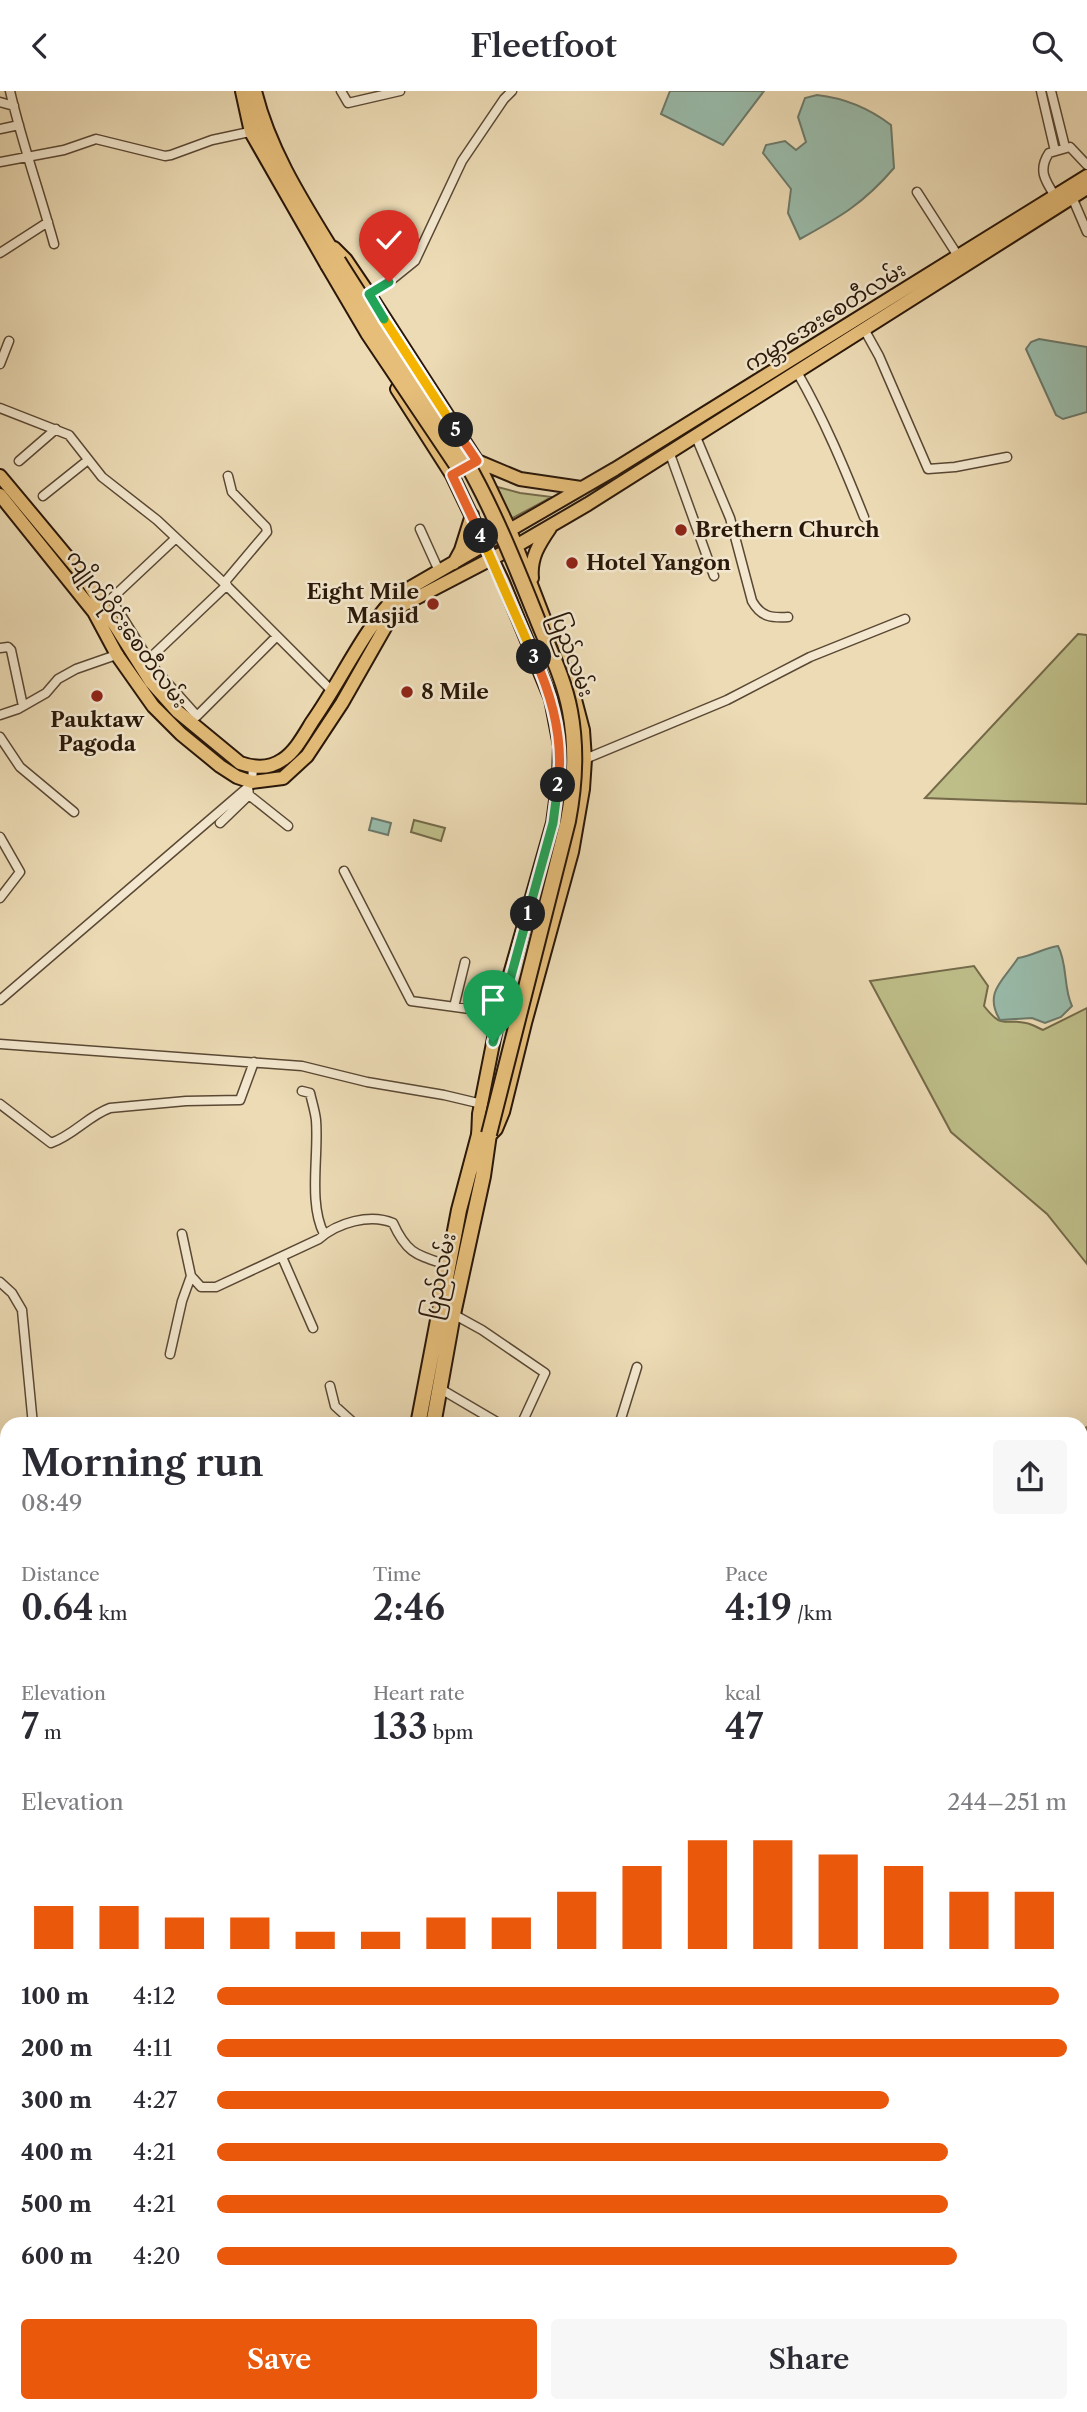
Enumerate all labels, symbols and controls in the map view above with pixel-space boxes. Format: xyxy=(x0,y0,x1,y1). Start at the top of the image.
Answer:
text: Fleetfoot xyxy=(470,26,617,65)
icon: back xyxy=(21,27,59,65)
icon: search xyxy=(1028,27,1066,65)
pin xyxy=(359,210,419,282)
icon: check xyxy=(370,221,408,259)
street label: ကမ္ဘာအေးစေတီလမ်း xyxy=(738,254,913,381)
pin: 5 xyxy=(438,413,474,447)
text: 5 xyxy=(450,418,461,441)
place label: Brethern Church xyxy=(695,517,880,542)
pin: 4 xyxy=(463,519,498,553)
marker: Brethern Church xyxy=(673,522,689,538)
text: 4 xyxy=(475,524,486,547)
street label: ကျိုက်ဝိုင်းစေတီလမ်း xyxy=(57,543,195,716)
place label: Hotel Yangon xyxy=(586,550,731,575)
marker: Hotel Yangon xyxy=(564,555,580,571)
place label: Eight Mile Masjid xyxy=(306,579,419,628)
marker: Eight Mile Masjid xyxy=(425,596,441,612)
street label: ပြည်လမ်း xyxy=(541,608,602,702)
pin: 3 xyxy=(516,639,552,675)
text: 3 xyxy=(528,645,539,668)
place label: 8 Mile xyxy=(421,679,489,704)
marker: 8 Mile xyxy=(399,684,415,700)
marker: Pauktaw Pagoda xyxy=(89,688,105,704)
place label: Pauktaw Pagoda xyxy=(50,707,145,756)
pin: 2 xyxy=(540,767,576,803)
text: 2 xyxy=(552,773,563,796)
pin: 1 xyxy=(510,897,546,931)
text: 1 xyxy=(523,902,532,925)
pin xyxy=(463,970,523,1042)
icon: arrive xyxy=(474,981,512,1019)
street label: ပြည်လမ်း xyxy=(415,1230,466,1322)
text: Morning run xyxy=(21,1439,264,1486)
button: share xyxy=(993,1440,1067,1514)
text: 08:49 xyxy=(21,1489,82,1517)
text: Distance xyxy=(21,1563,100,1586)
text: Time xyxy=(373,1563,421,1586)
text: Pace xyxy=(725,1563,768,1586)
text: 0.64 xyxy=(21,1586,94,1629)
text: 2:46 xyxy=(373,1586,445,1629)
text: 4:19 xyxy=(725,1586,792,1629)
text: km xyxy=(94,1602,127,1625)
text: /km xyxy=(792,1602,833,1625)
text: Elevation xyxy=(21,1682,106,1705)
text: Heart rate xyxy=(373,1682,465,1705)
text: kcal xyxy=(725,1682,761,1705)
text: 7 xyxy=(21,1705,39,1748)
text: 133 xyxy=(373,1705,428,1748)
text: 47 xyxy=(725,1705,763,1748)
text: m xyxy=(39,1721,62,1744)
text: bpm xyxy=(428,1721,474,1744)
text: Elevation xyxy=(21,1788,124,1816)
text: 244–251 m xyxy=(947,1788,1067,1816)
text: 100 m xyxy=(21,1982,89,2010)
text: 4:12 xyxy=(133,1982,176,2010)
text: 200 m xyxy=(21,2034,93,2062)
text: 4:11 xyxy=(133,2034,172,2062)
text: 300 m xyxy=(21,2086,92,2114)
text: 4:27 xyxy=(133,2086,177,2114)
text: 400 m xyxy=(21,2138,93,2166)
text: 4:21 xyxy=(133,2138,176,2166)
text: 500 m xyxy=(21,2190,92,2218)
text: 4:21 xyxy=(133,2190,176,2218)
text: 600 m xyxy=(21,2242,93,2270)
text: 4:20 xyxy=(133,2242,181,2270)
button: Save xyxy=(21,2319,537,2399)
button: Share xyxy=(551,2319,1067,2399)

